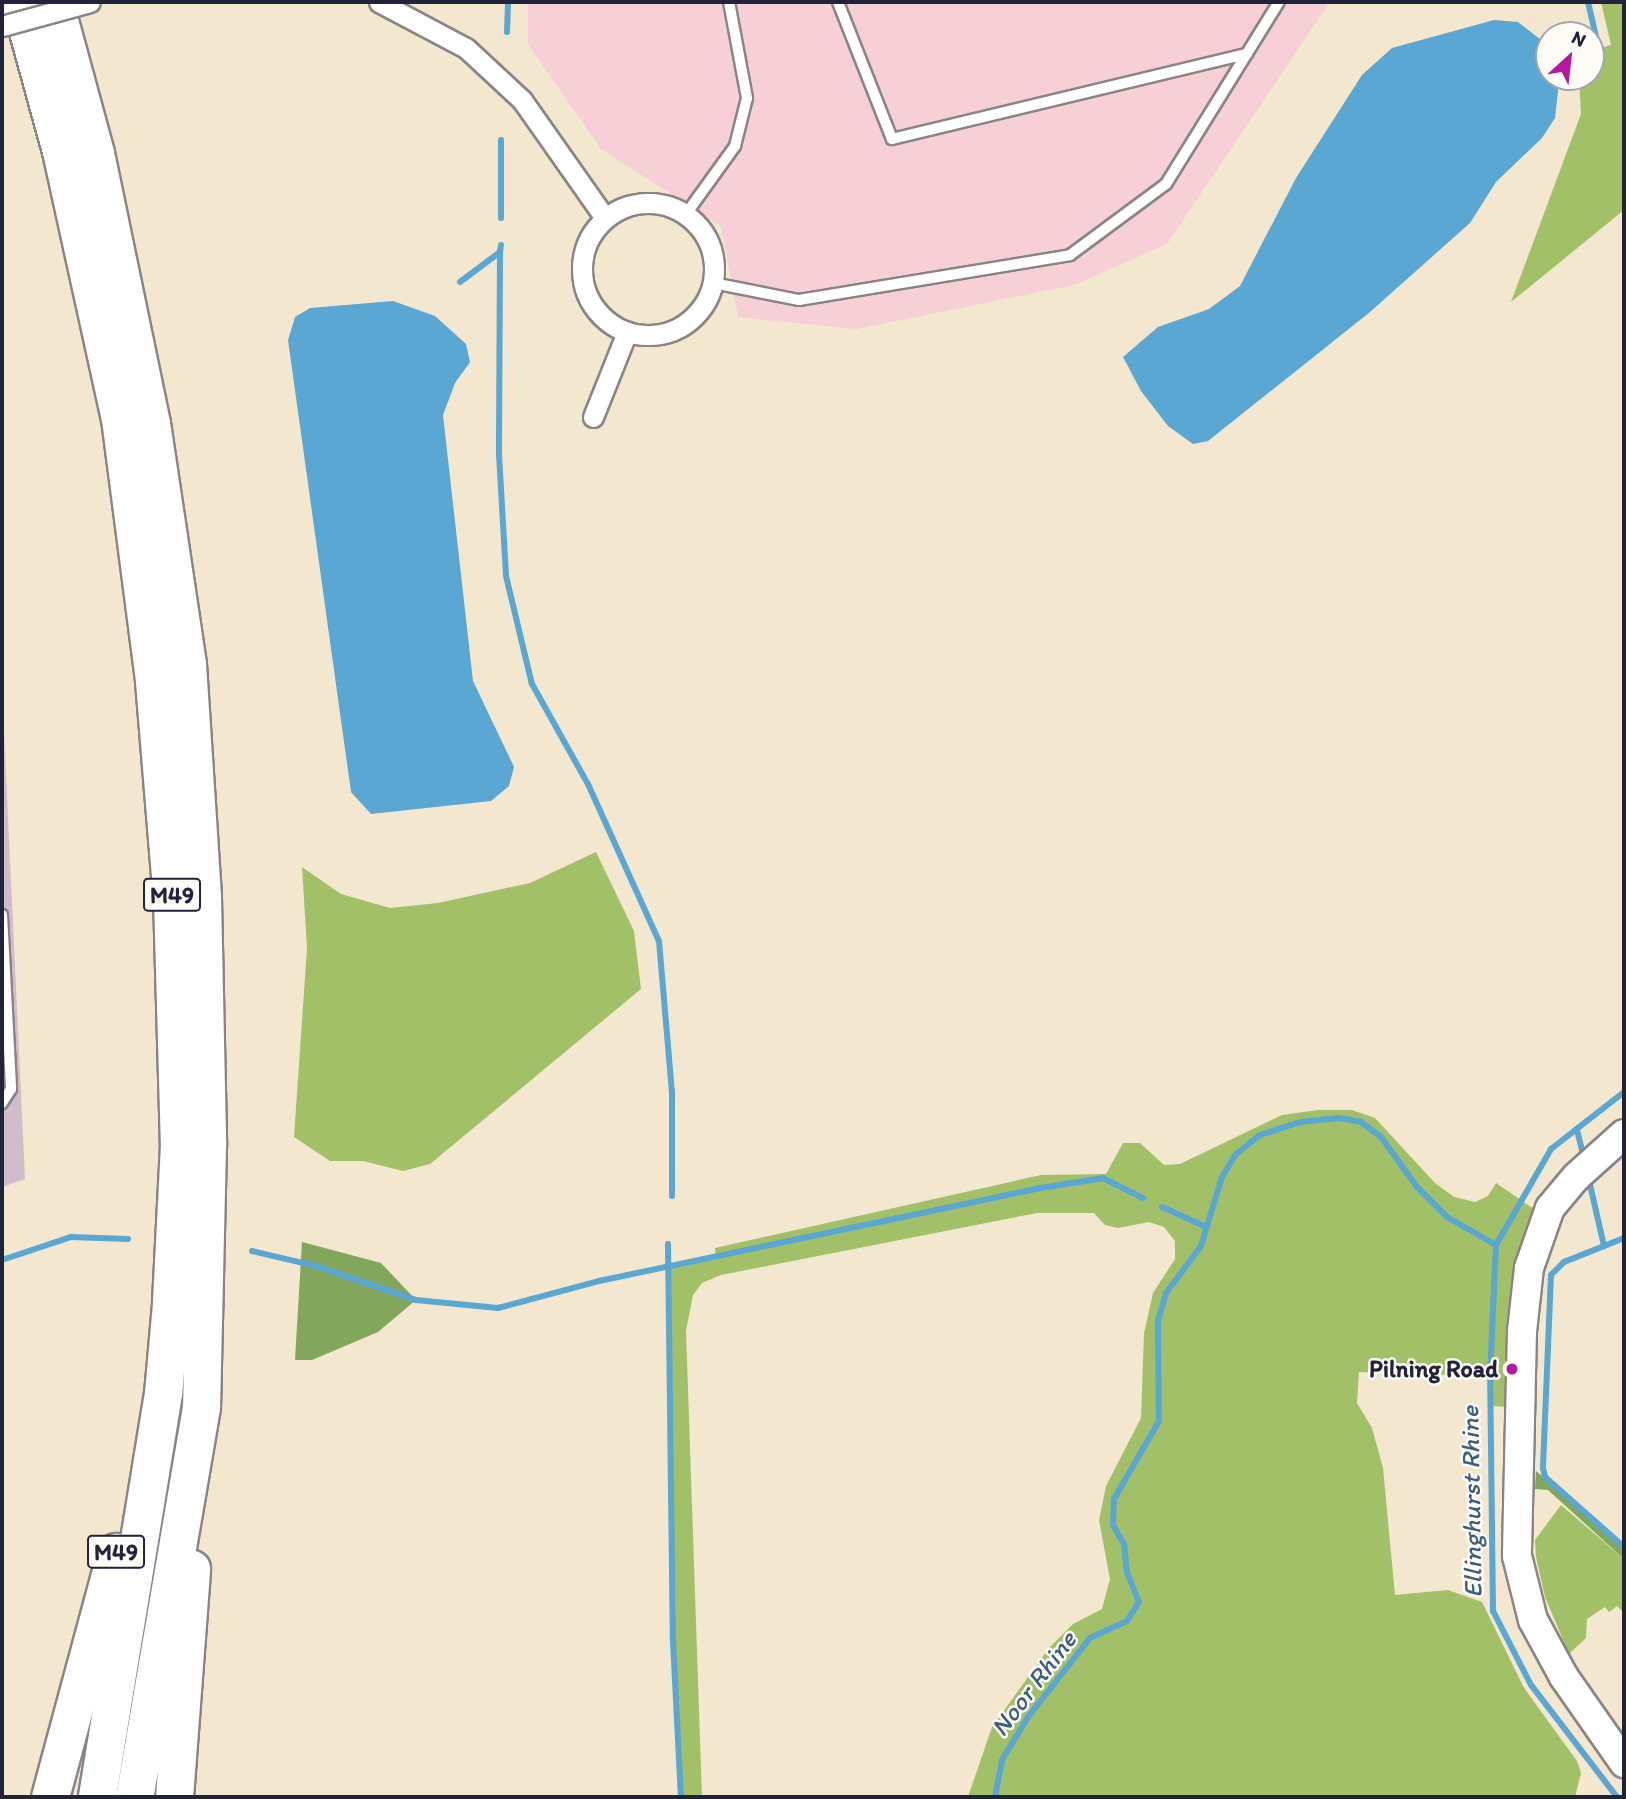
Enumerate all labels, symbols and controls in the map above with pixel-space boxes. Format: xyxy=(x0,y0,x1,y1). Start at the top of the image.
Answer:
north arrow xyxy=(1535,21,1605,91)
text: N xyxy=(1568,25,1590,52)
road number: M49 xyxy=(142,876,202,914)
place label: Pilning Road xyxy=(1369,1355,1498,1383)
marker: Pilning Road xyxy=(1504,1361,1520,1377)
water label: Ellinghurst Rhine xyxy=(1455,1406,1489,1598)
road number: M49 xyxy=(86,1532,146,1572)
water label: Noor Rhine xyxy=(985,1626,1083,1742)

